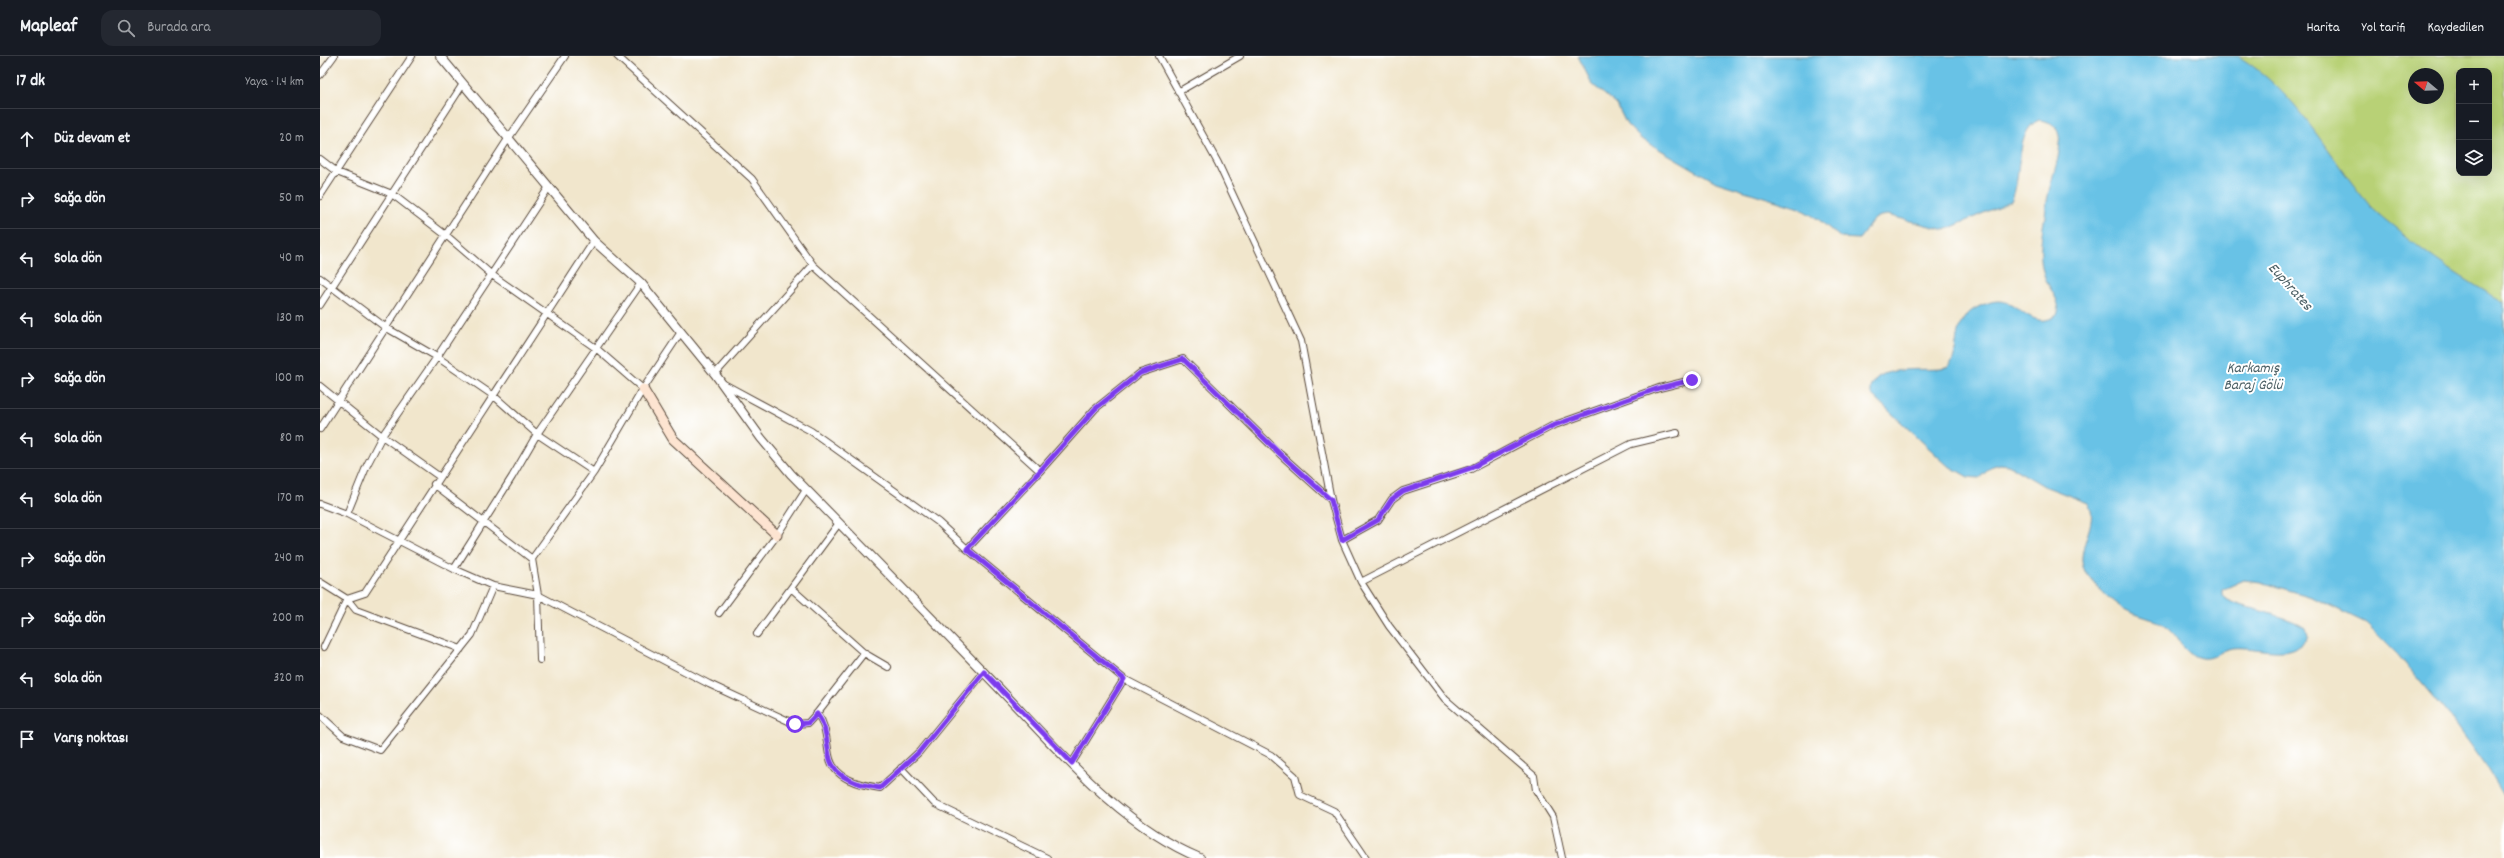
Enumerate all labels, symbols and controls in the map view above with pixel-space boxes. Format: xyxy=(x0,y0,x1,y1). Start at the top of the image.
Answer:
search box xyxy=(101,10,381,46)
text: Mapleaf xyxy=(20,14,77,41)
icon: search xyxy=(115,17,137,39)
text: Burada ara xyxy=(147,17,211,39)
text: Harita xyxy=(2306,18,2340,38)
text: Yol tarifi xyxy=(2362,18,2405,38)
text: Kaydedilen xyxy=(2427,18,2484,38)
north arrow xyxy=(2408,68,2444,104)
map controls xyxy=(2456,68,2492,176)
button: + xyxy=(2456,68,2492,104)
text: 17 dk xyxy=(16,70,45,94)
text: Yaya · 1.4 km xyxy=(245,73,304,92)
button: − xyxy=(2456,104,2492,140)
icon: ahead xyxy=(16,128,38,150)
text: Düz devam et xyxy=(54,128,130,150)
text: 20 m xyxy=(279,129,304,148)
button: layers xyxy=(2456,140,2492,176)
icon: right xyxy=(16,188,38,210)
text: Sağa dön xyxy=(54,188,105,210)
text: 50 m xyxy=(279,189,304,208)
icon: left xyxy=(16,248,38,270)
text: Sola dön xyxy=(54,248,102,270)
text: 40 m xyxy=(280,249,304,268)
water label: Euphrates xyxy=(2262,258,2318,317)
icon: left xyxy=(16,308,38,330)
text: Sola dön xyxy=(54,308,102,330)
text: 130 m xyxy=(276,309,304,328)
water label: Karkamış Baraj Gölü xyxy=(2224,358,2284,397)
icon: right xyxy=(16,368,38,390)
text: Sağa dön xyxy=(54,368,105,390)
text: 100 m xyxy=(275,369,304,388)
route end xyxy=(1683,371,1701,389)
icon: left xyxy=(16,428,38,450)
text: Sola dön xyxy=(54,428,102,450)
text: 80 m xyxy=(280,429,304,448)
icon: left xyxy=(16,488,38,510)
text: Sola dön xyxy=(54,488,102,510)
text: 170 m xyxy=(277,489,304,508)
icon: right xyxy=(16,548,38,570)
text: Sağa dön xyxy=(54,548,105,570)
text: 240 m xyxy=(274,549,304,568)
icon: right xyxy=(16,608,38,630)
text: Sağa dön xyxy=(54,608,105,630)
text: 200 m xyxy=(272,609,304,628)
icon: left xyxy=(16,668,38,690)
text: Sola dön xyxy=(54,668,102,690)
text: 320 m xyxy=(274,669,304,688)
route start xyxy=(786,715,804,733)
icon: arrive xyxy=(16,728,38,750)
text: Varış noktası xyxy=(54,728,128,750)

